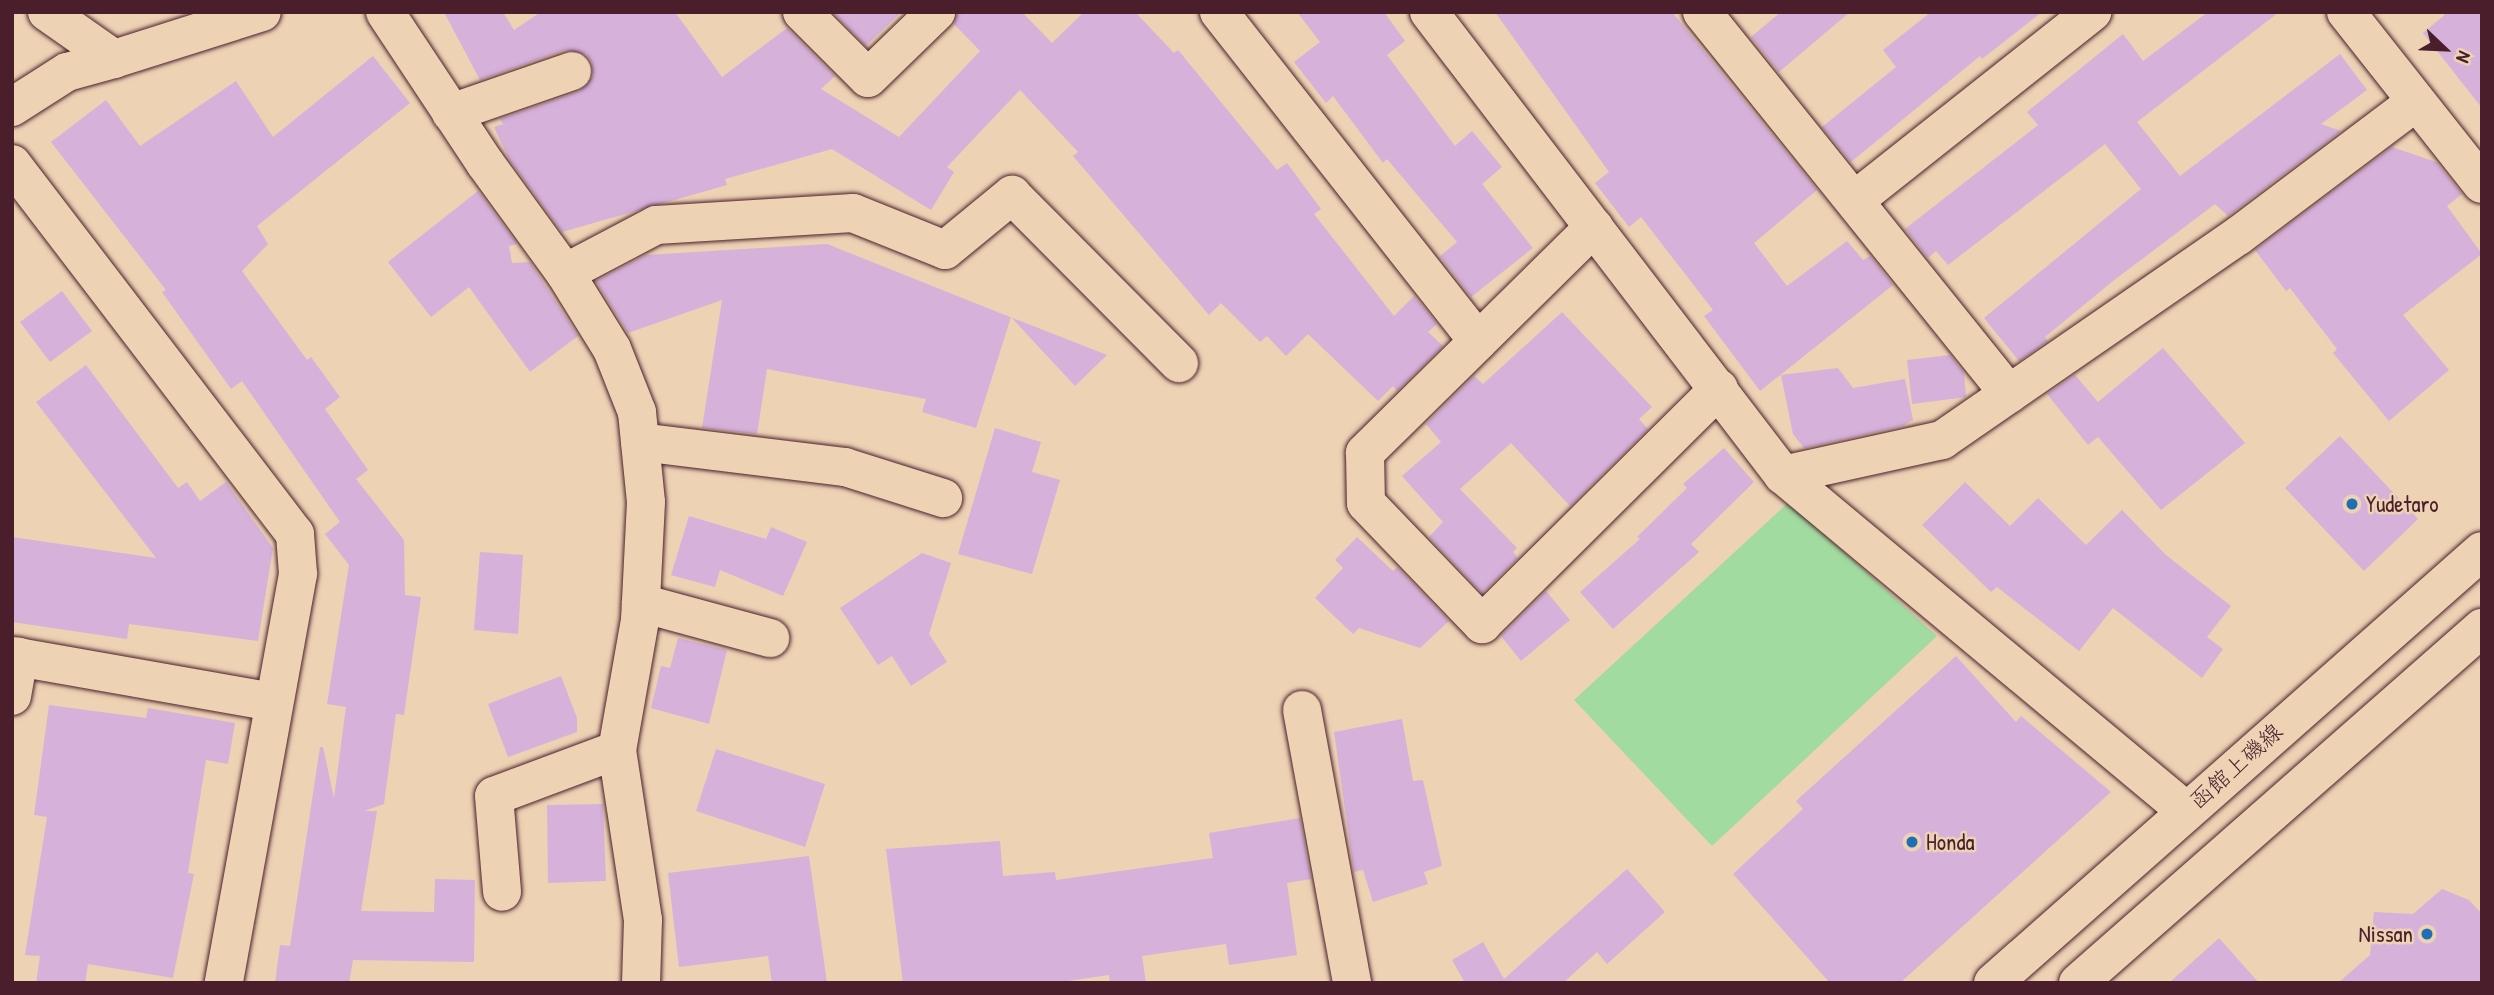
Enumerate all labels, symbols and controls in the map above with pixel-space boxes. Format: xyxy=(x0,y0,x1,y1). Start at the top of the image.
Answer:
north arrow xyxy=(2410,14,2480,84)
text: N xyxy=(2450,47,2478,67)
place label: Yudetaro xyxy=(2366,490,2439,518)
marker: Yudetaro xyxy=(2344,496,2360,512)
street label: 函館上磯線 xyxy=(2184,717,2288,815)
place label: Honda xyxy=(1926,828,1974,856)
marker: Honda xyxy=(1904,834,1920,850)
place label: Nissan xyxy=(2358,920,2413,948)
marker: Nissan xyxy=(2419,926,2435,942)

